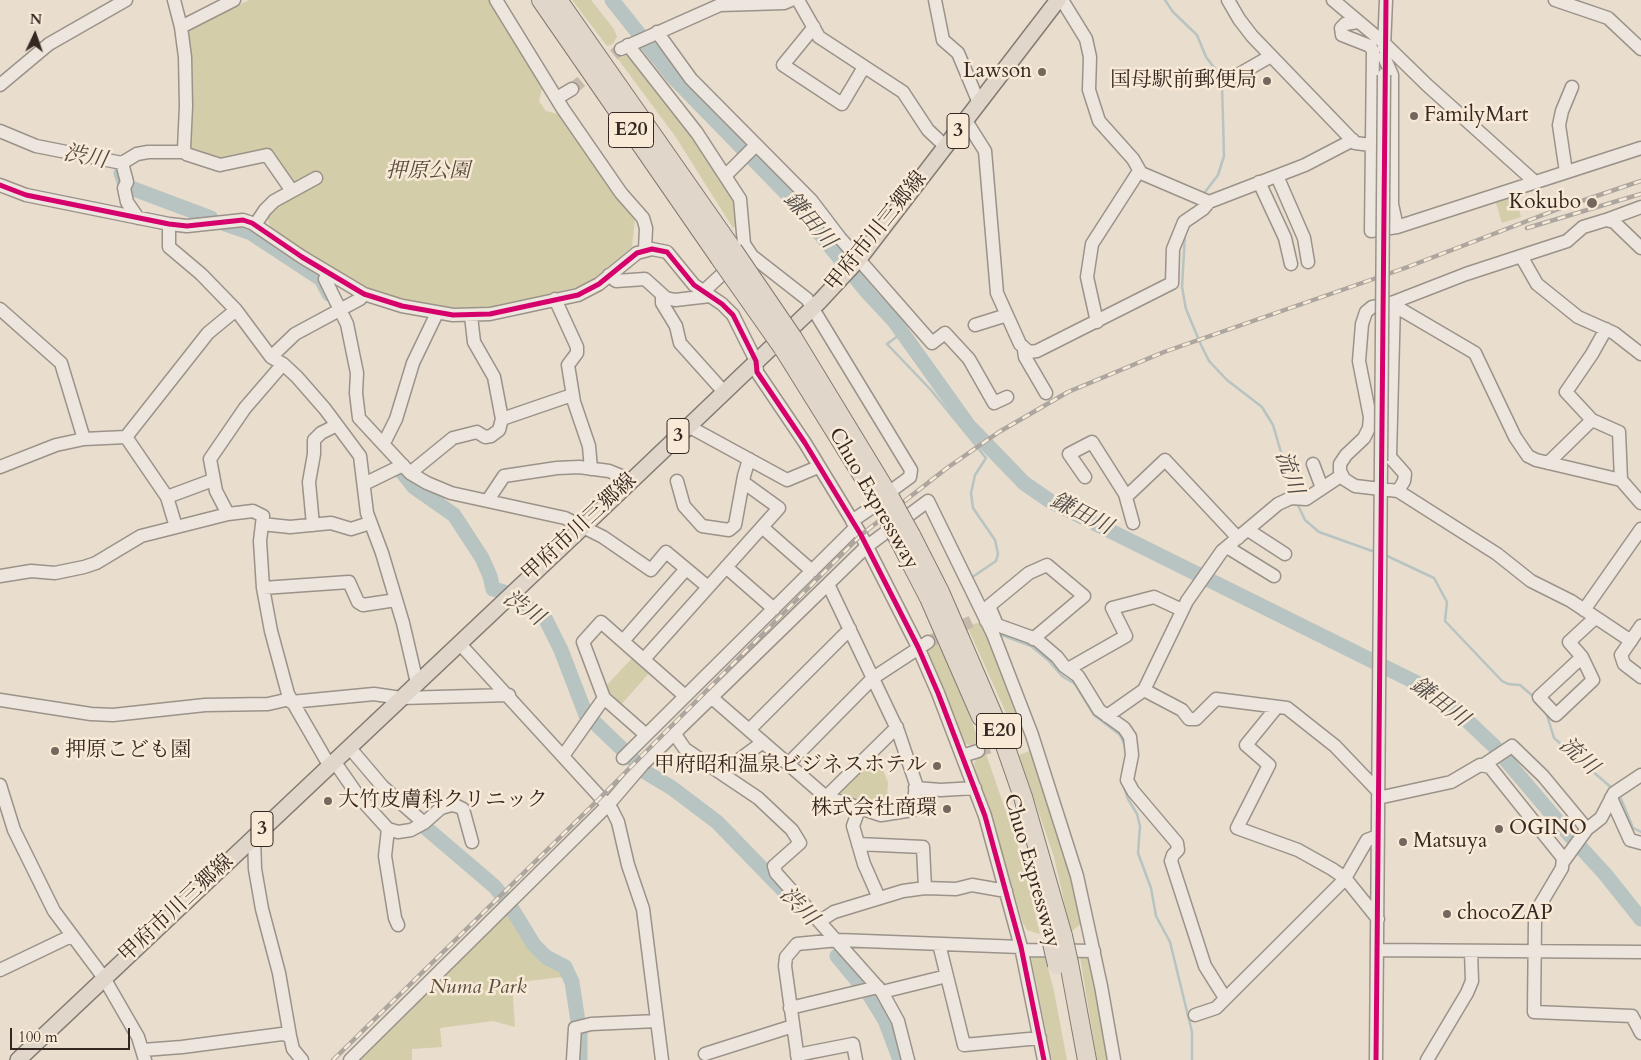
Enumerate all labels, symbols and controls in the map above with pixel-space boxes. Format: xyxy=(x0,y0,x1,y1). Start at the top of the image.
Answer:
north arrow xyxy=(10,10,60,60)
text: N xyxy=(29,10,42,29)
place label: Lawson xyxy=(963,59,1032,85)
marker: Lawson xyxy=(1036,66,1048,78)
place label: 国母駅前郵便局 xyxy=(1110,68,1257,94)
marker: 国母駅前郵便局 xyxy=(1261,75,1273,87)
place label: FamilyMart xyxy=(1424,103,1528,129)
marker: FamilyMart xyxy=(1408,110,1420,122)
road number: E20 xyxy=(608,112,654,148)
road number: 3 xyxy=(947,114,969,148)
water label: 渋川 xyxy=(61,141,109,175)
park label: 押原公園 xyxy=(386,159,470,185)
street label: 甲府市川三郷線 xyxy=(821,167,933,297)
water label: 鎌田川 xyxy=(777,187,841,255)
place label: Kokubo xyxy=(1509,190,1581,216)
marker: Kokubo xyxy=(1585,196,1599,210)
road number: 3 xyxy=(667,418,689,454)
street label: Chuo Expressway xyxy=(822,424,924,574)
water label: 流川 xyxy=(1268,448,1308,498)
street label: 甲府市川三郷線 xyxy=(518,469,642,587)
water label: 鎌田川 xyxy=(1046,488,1116,542)
water label: 渋川 xyxy=(497,586,549,632)
water label: 鎌田川 xyxy=(1405,673,1473,733)
road number: E20 xyxy=(976,714,1022,748)
water label: 流川 xyxy=(1553,732,1603,782)
place label: 押原こども園 xyxy=(65,738,191,764)
marker: 押原こども園 xyxy=(49,745,61,757)
place label: 甲府昭和温泉ビジネスホテル xyxy=(654,753,927,779)
marker: 甲府昭和温泉ビジネスホテル xyxy=(931,760,943,772)
place label: 大竹皮膚科クリニック xyxy=(338,788,548,814)
street label: Chuo Expressway xyxy=(997,791,1065,951)
marker: 大竹皮膚科クリニック xyxy=(322,795,334,807)
place label: 株式会社商環 xyxy=(811,796,937,822)
marker: 株式会社商環 xyxy=(941,803,953,815)
road number: 3 xyxy=(251,812,273,846)
place label: OGINO xyxy=(1509,816,1587,842)
marker: OGINO xyxy=(1493,823,1505,835)
place label: Matsuya xyxy=(1413,829,1487,855)
marker: Matsuya xyxy=(1397,836,1409,848)
street label: 甲府市川三郷線 xyxy=(115,850,239,968)
water label: 渋川 xyxy=(773,882,823,932)
place label: chocoZAP xyxy=(1457,901,1553,927)
marker: chocoZAP xyxy=(1441,908,1453,920)
park label: Numa Park xyxy=(429,975,527,1001)
scale bar xyxy=(12,1018,132,1050)
text: 100 m xyxy=(18,1027,58,1047)

